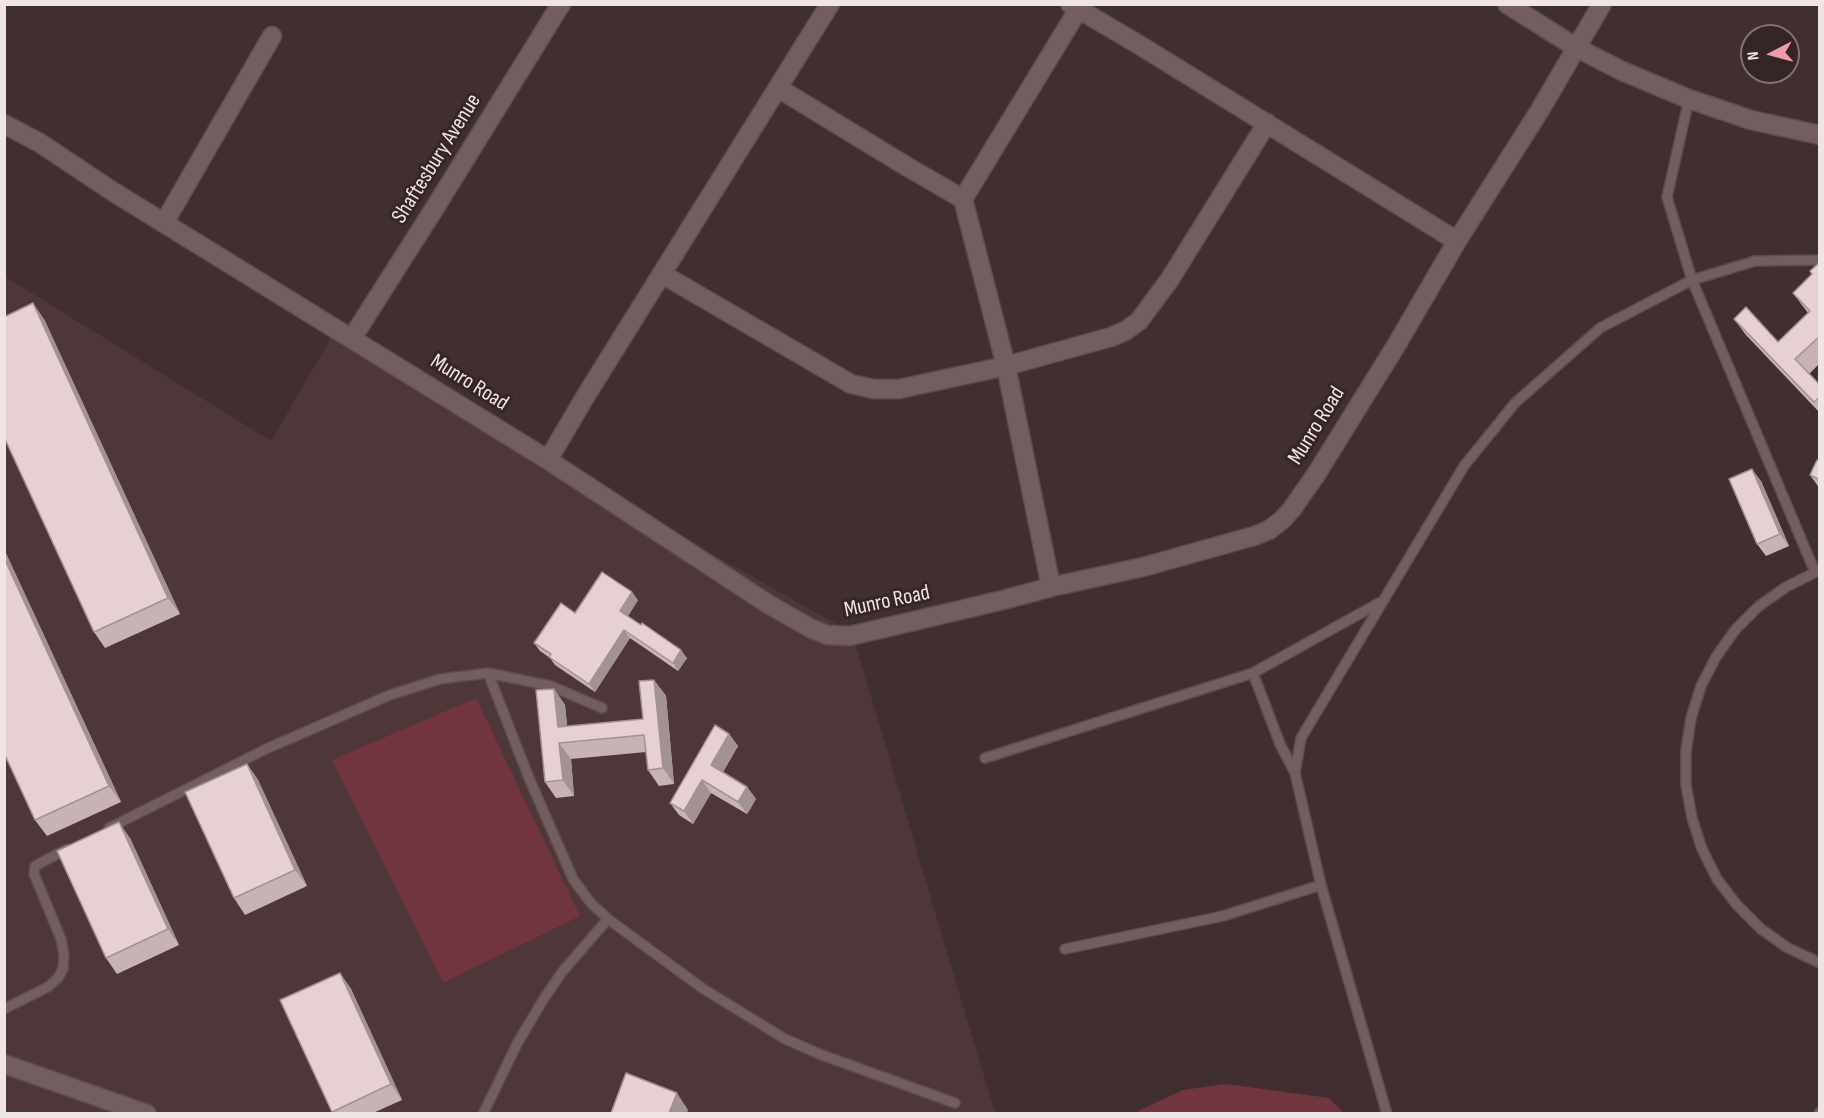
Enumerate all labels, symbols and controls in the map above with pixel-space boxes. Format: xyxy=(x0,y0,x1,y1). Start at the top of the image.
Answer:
north arrow xyxy=(1740,24,1800,84)
text: N xyxy=(1744,50,1763,61)
street label: Shaftesbury Avenue xyxy=(387,89,487,229)
street label: Munro Road xyxy=(425,349,513,417)
street label: Munro Road xyxy=(1283,382,1351,470)
street label: Munro Road xyxy=(842,580,932,624)

